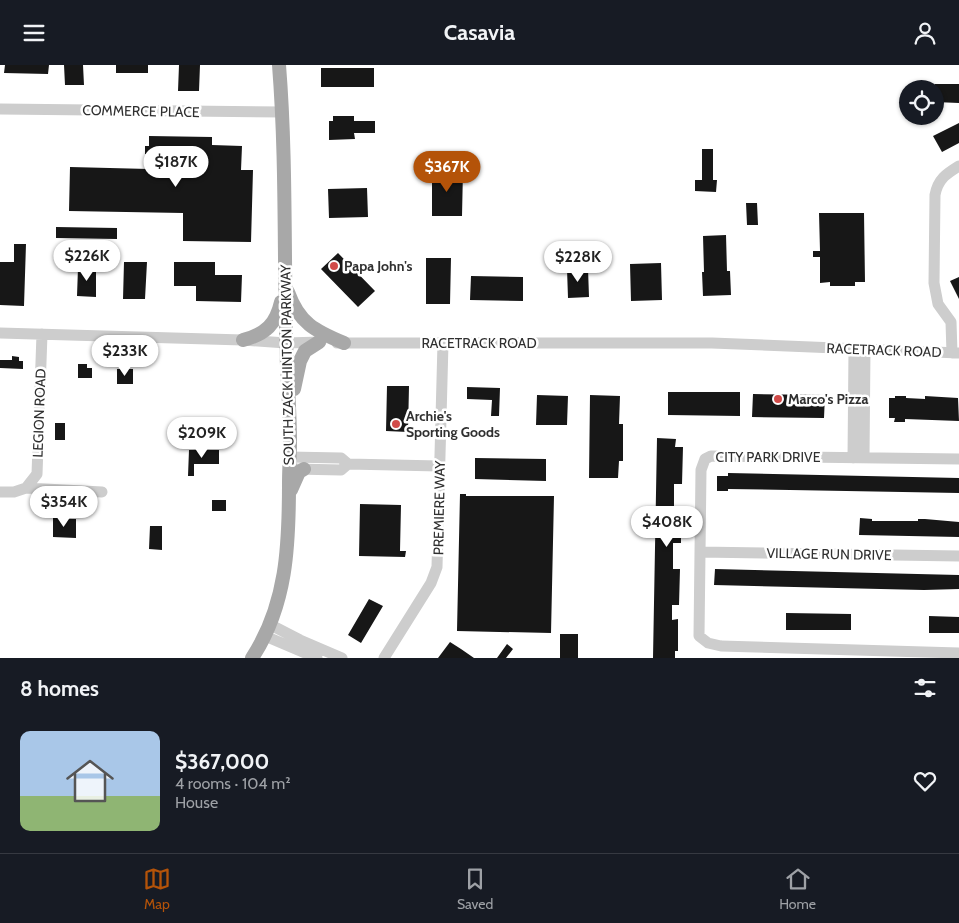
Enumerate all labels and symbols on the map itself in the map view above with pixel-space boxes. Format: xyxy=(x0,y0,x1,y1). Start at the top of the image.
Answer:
street label: COMMERCE PLACE xyxy=(82,101,200,121)
pin: $187K xyxy=(141,145,211,188)
pin: $367K xyxy=(412,151,482,193)
pin: $226K xyxy=(52,239,122,282)
pin: $228K xyxy=(543,241,613,283)
place label: Papa John's xyxy=(344,257,413,275)
marker: Papa John's xyxy=(328,260,340,272)
street label: SOUTH ZACK HINTON PARKWAY xyxy=(276,264,298,465)
street label: RACETRACK ROAD xyxy=(421,334,537,352)
pin: $233K xyxy=(90,335,160,377)
street label: RACETRACK ROAD xyxy=(826,339,942,361)
street label: LEGION ROAD xyxy=(28,368,50,458)
place label: Marco's Pizza xyxy=(788,390,868,408)
marker: Marco's Pizza xyxy=(772,393,784,405)
place label: Archie's Sporting Goods xyxy=(406,407,500,441)
pin: $209K xyxy=(167,417,237,459)
marker: Archie's Sporting Goods xyxy=(390,418,402,430)
street label: CITY PARK DRIVE xyxy=(716,448,821,466)
street label: PREMIERE WAY xyxy=(429,460,449,555)
pin: $354K xyxy=(29,485,99,528)
pin: $408K xyxy=(632,505,702,548)
street label: VILLAGE RUN DRIVE xyxy=(766,544,892,564)

